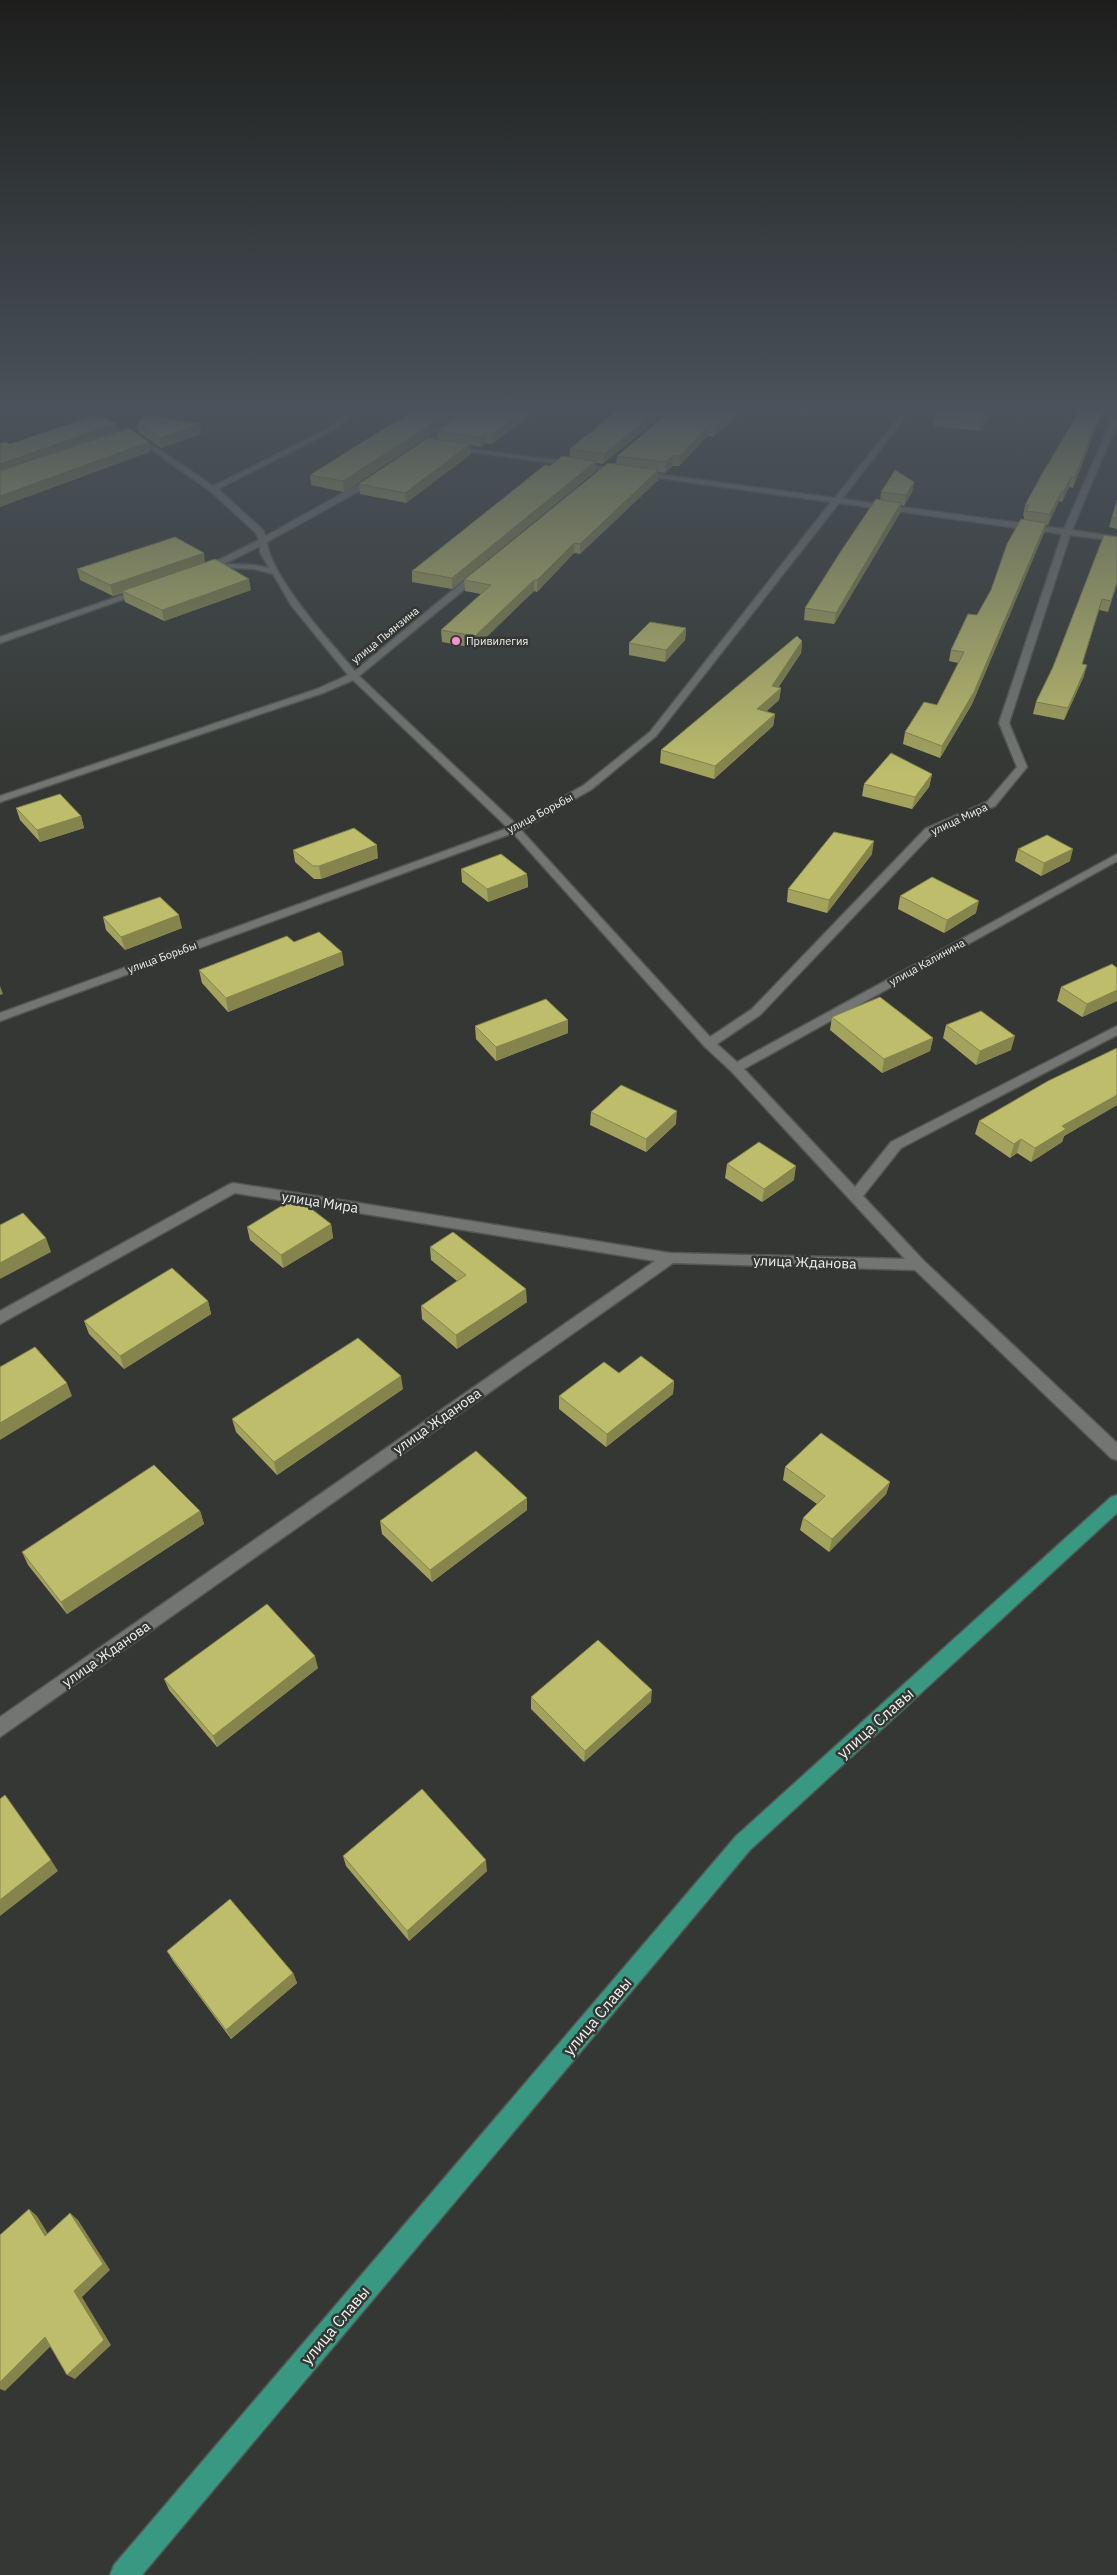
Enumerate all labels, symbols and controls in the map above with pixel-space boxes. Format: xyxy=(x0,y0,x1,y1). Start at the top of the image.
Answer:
street label: улица Пьянзина xyxy=(348,603,422,667)
place label: Привилегия xyxy=(466,634,528,648)
marker: Привилегия xyxy=(450,635,462,647)
street label: улица Борьбы xyxy=(505,790,575,836)
street label: улица Мира xyxy=(929,800,990,838)
street label: улица Калинина xyxy=(887,935,967,989)
street label: улица Борьбы xyxy=(126,938,198,976)
street label: улица Мира xyxy=(280,1187,360,1217)
street label: улица Жданова xyxy=(753,1251,857,1273)
street label: улица Жданова xyxy=(390,1384,485,1458)
street label: улица Жданова xyxy=(59,1617,154,1691)
street label: улица Славы xyxy=(833,1683,917,1763)
street label: улица Славы xyxy=(558,1973,636,2059)
street label: улица Славы xyxy=(296,2282,374,2368)

